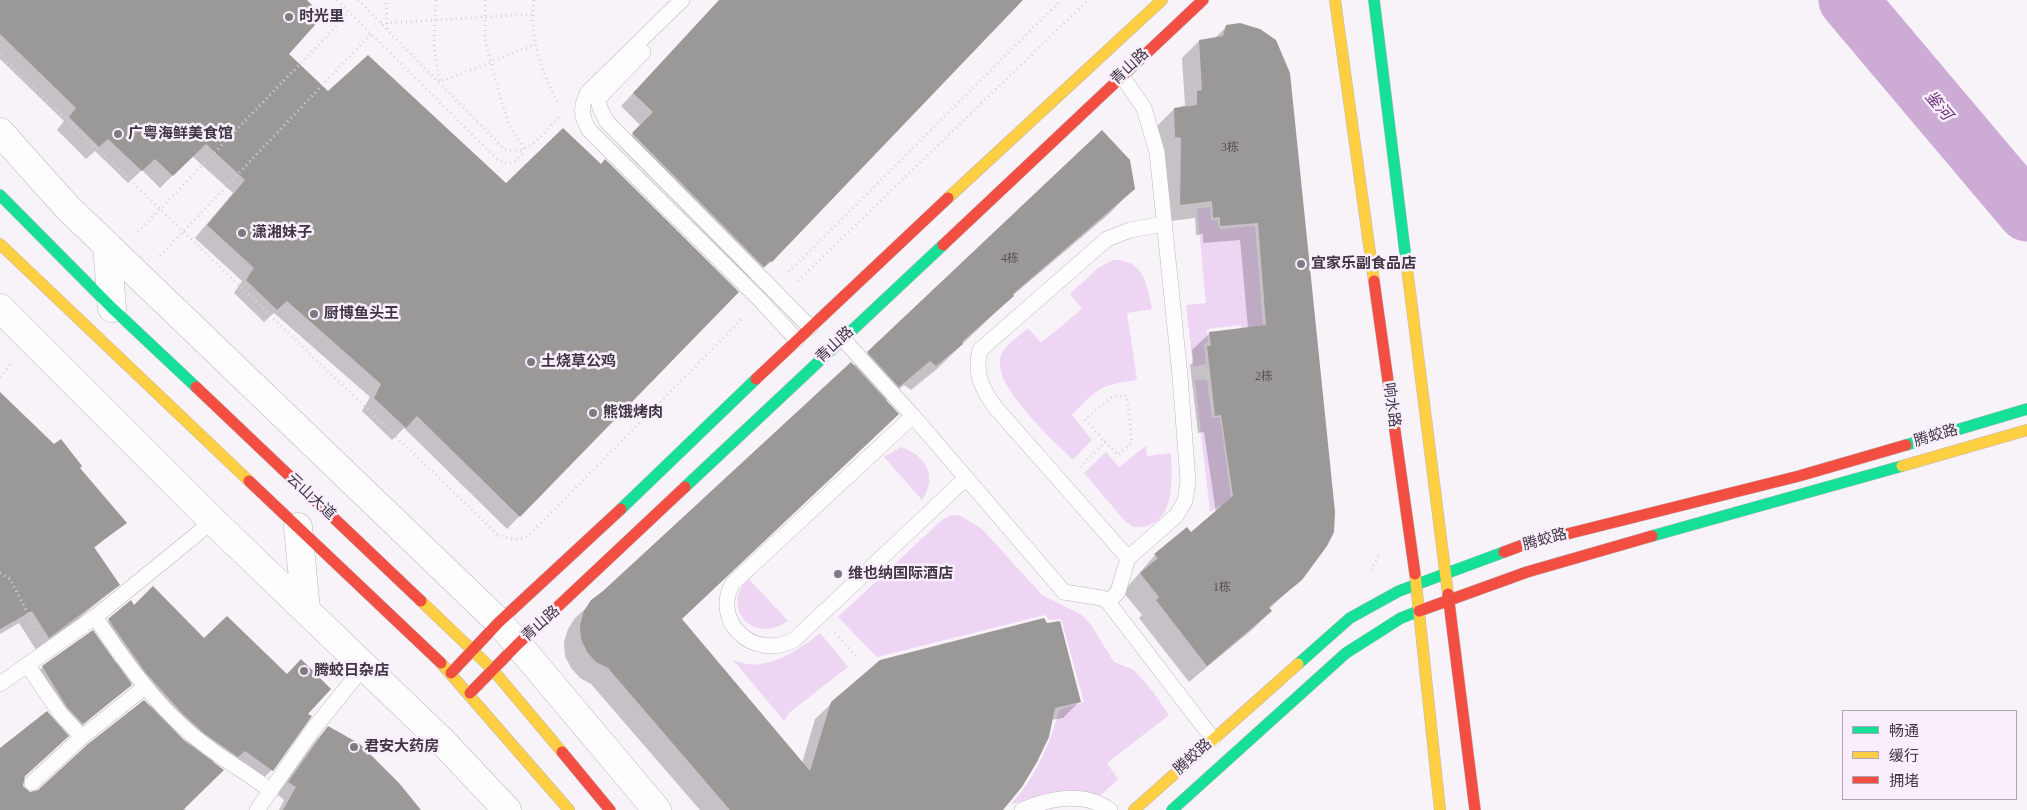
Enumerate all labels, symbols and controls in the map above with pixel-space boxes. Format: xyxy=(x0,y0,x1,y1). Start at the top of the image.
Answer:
place label: 时光里 xyxy=(299,8,344,26)
marker: 时光里 xyxy=(283,11,295,23)
street label: 青山路 xyxy=(1107,45,1153,89)
water label: 鉴河 xyxy=(1920,88,1956,124)
place label: 广粤海鲜美食馆 xyxy=(128,125,233,143)
marker: 广粤海鲜美食馆 xyxy=(112,128,124,140)
house number: 3栋 xyxy=(1221,141,1239,155)
place label: 潇湘妹子 xyxy=(252,224,312,242)
marker: 潇湘妹子 xyxy=(236,227,248,239)
house number: 4栋 xyxy=(1001,252,1019,266)
place label: 宜家乐副食品店 xyxy=(1311,255,1416,273)
marker: 宜家乐副食品店 xyxy=(1295,258,1307,270)
place label: 厨博鱼头王 xyxy=(324,305,399,323)
marker: 厨博鱼头王 xyxy=(308,308,320,320)
street label: 青山路 xyxy=(812,323,858,367)
place label: 土烧草公鸡 xyxy=(541,353,616,371)
marker: 土烧草公鸡 xyxy=(525,356,537,368)
house number: 2栋 xyxy=(1255,370,1273,384)
street label: 响水路 xyxy=(1379,381,1403,429)
place label: 熊饿烤肉 xyxy=(603,404,663,422)
marker: 熊饿烤肉 xyxy=(587,407,599,419)
street label: 腾蛟路 xyxy=(1912,421,1960,451)
street label: 云山大道 xyxy=(283,470,339,524)
street label: 腾蛟路 xyxy=(1521,525,1569,555)
place label: 维也纳国际酒店 xyxy=(848,565,953,583)
marker: 维也纳国际酒店 xyxy=(832,568,844,580)
house number: 1栋 xyxy=(1213,581,1231,595)
street label: 青山路 xyxy=(518,602,564,646)
place label: 腾蛟日杂店 xyxy=(314,662,389,680)
marker: 腾蛟日杂店 xyxy=(298,665,310,677)
legend xyxy=(1842,710,2017,800)
text: 畅通 xyxy=(1889,723,1919,739)
street label: 腾蛟路 xyxy=(1170,735,1216,779)
place label: 君安大药房 xyxy=(364,738,439,756)
marker: 君安大药房 xyxy=(348,741,360,753)
text: 缓行 xyxy=(1889,748,1919,764)
text: 拥堵 xyxy=(1889,773,1919,789)

